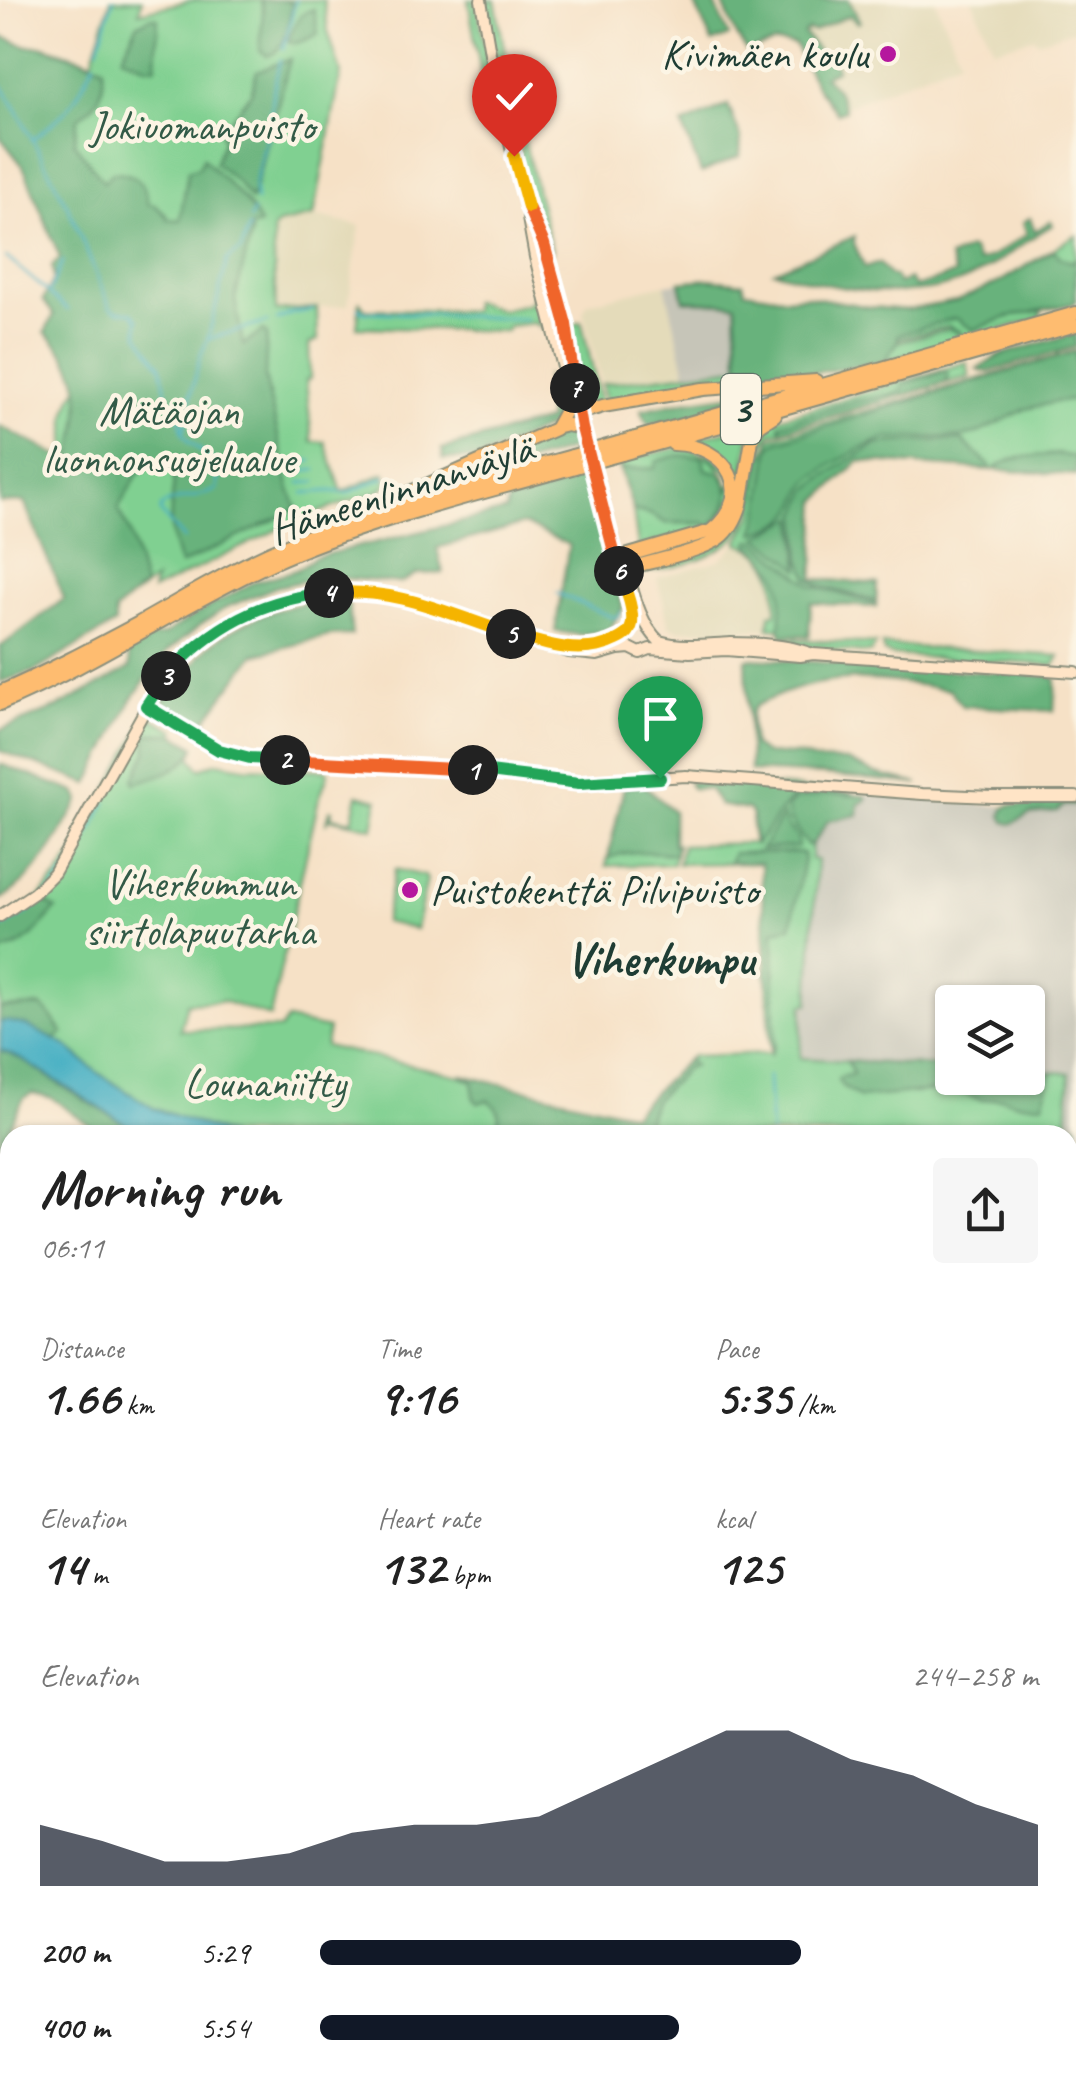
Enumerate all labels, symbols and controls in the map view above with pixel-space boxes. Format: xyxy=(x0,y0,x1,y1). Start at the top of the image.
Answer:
place label: Kivimäen koulu xyxy=(662,28,870,81)
marker: Kivimäen koulu xyxy=(877,43,899,65)
pin xyxy=(472,54,557,157)
icon: check xyxy=(487,69,542,124)
park label: Jokiuomanpuisto xyxy=(88,100,318,153)
pin: 7 xyxy=(550,363,600,413)
text: 7 xyxy=(569,370,581,405)
road number: 3 xyxy=(721,374,761,444)
park label: Mätäojan luonnonsuojelualue xyxy=(43,385,298,486)
street label: Hämeenlinnanväylä xyxy=(263,421,542,557)
pin: 6 xyxy=(594,546,644,596)
text: 6 xyxy=(612,553,626,588)
pin: 4 xyxy=(304,568,354,618)
text: 4 xyxy=(323,575,335,610)
pin: 5 xyxy=(486,609,536,659)
text: 5 xyxy=(505,616,517,651)
pin: 3 xyxy=(141,651,191,701)
text: 3 xyxy=(160,658,172,693)
pin xyxy=(618,676,703,779)
icon: arrive xyxy=(633,691,688,746)
pin: 2 xyxy=(260,735,310,785)
text: 2 xyxy=(279,742,291,777)
pin: 1 xyxy=(448,745,498,795)
text: 1 xyxy=(467,752,479,787)
park label: Viherkummun siirtolapuutarha xyxy=(85,857,318,958)
place label: Puistokenttä Pilvipuisto xyxy=(430,864,762,917)
marker: Puistokenttä Pilvipuisto xyxy=(399,879,421,901)
district label: Viherkumpu xyxy=(566,929,757,989)
map controls xyxy=(935,985,1045,1095)
button: layers xyxy=(935,985,1045,1095)
park label: Lounaniitty xyxy=(184,1057,348,1110)
text: Morning run xyxy=(40,1154,280,1224)
button: share xyxy=(933,1158,1038,1263)
text: 06:11 xyxy=(40,1227,104,1268)
text: Distance xyxy=(40,1331,124,1366)
text: Time xyxy=(378,1331,421,1366)
text: Pace xyxy=(715,1331,758,1366)
text: 1.66 xyxy=(40,1366,120,1429)
text: 9:16 xyxy=(378,1366,456,1429)
text: 5:35 xyxy=(715,1366,791,1429)
text: km xyxy=(120,1387,154,1422)
text: /km xyxy=(791,1387,835,1422)
text: Elevation xyxy=(40,1501,126,1536)
text: Heart rate xyxy=(378,1501,480,1536)
text: kcal xyxy=(715,1501,752,1536)
text: 14 xyxy=(40,1536,85,1599)
text: 132 xyxy=(378,1536,445,1599)
text: 125 xyxy=(715,1536,782,1599)
text: m xyxy=(85,1557,107,1592)
text: bpm xyxy=(445,1557,490,1592)
text: Elevation xyxy=(40,1655,138,1696)
text: 244–258 m xyxy=(912,1655,1038,1696)
text: 200 m xyxy=(40,1932,109,1973)
text: 5:29 xyxy=(200,1932,250,1973)
text: 400 m xyxy=(40,2007,109,2048)
text: 5:54 xyxy=(200,2007,250,2048)

